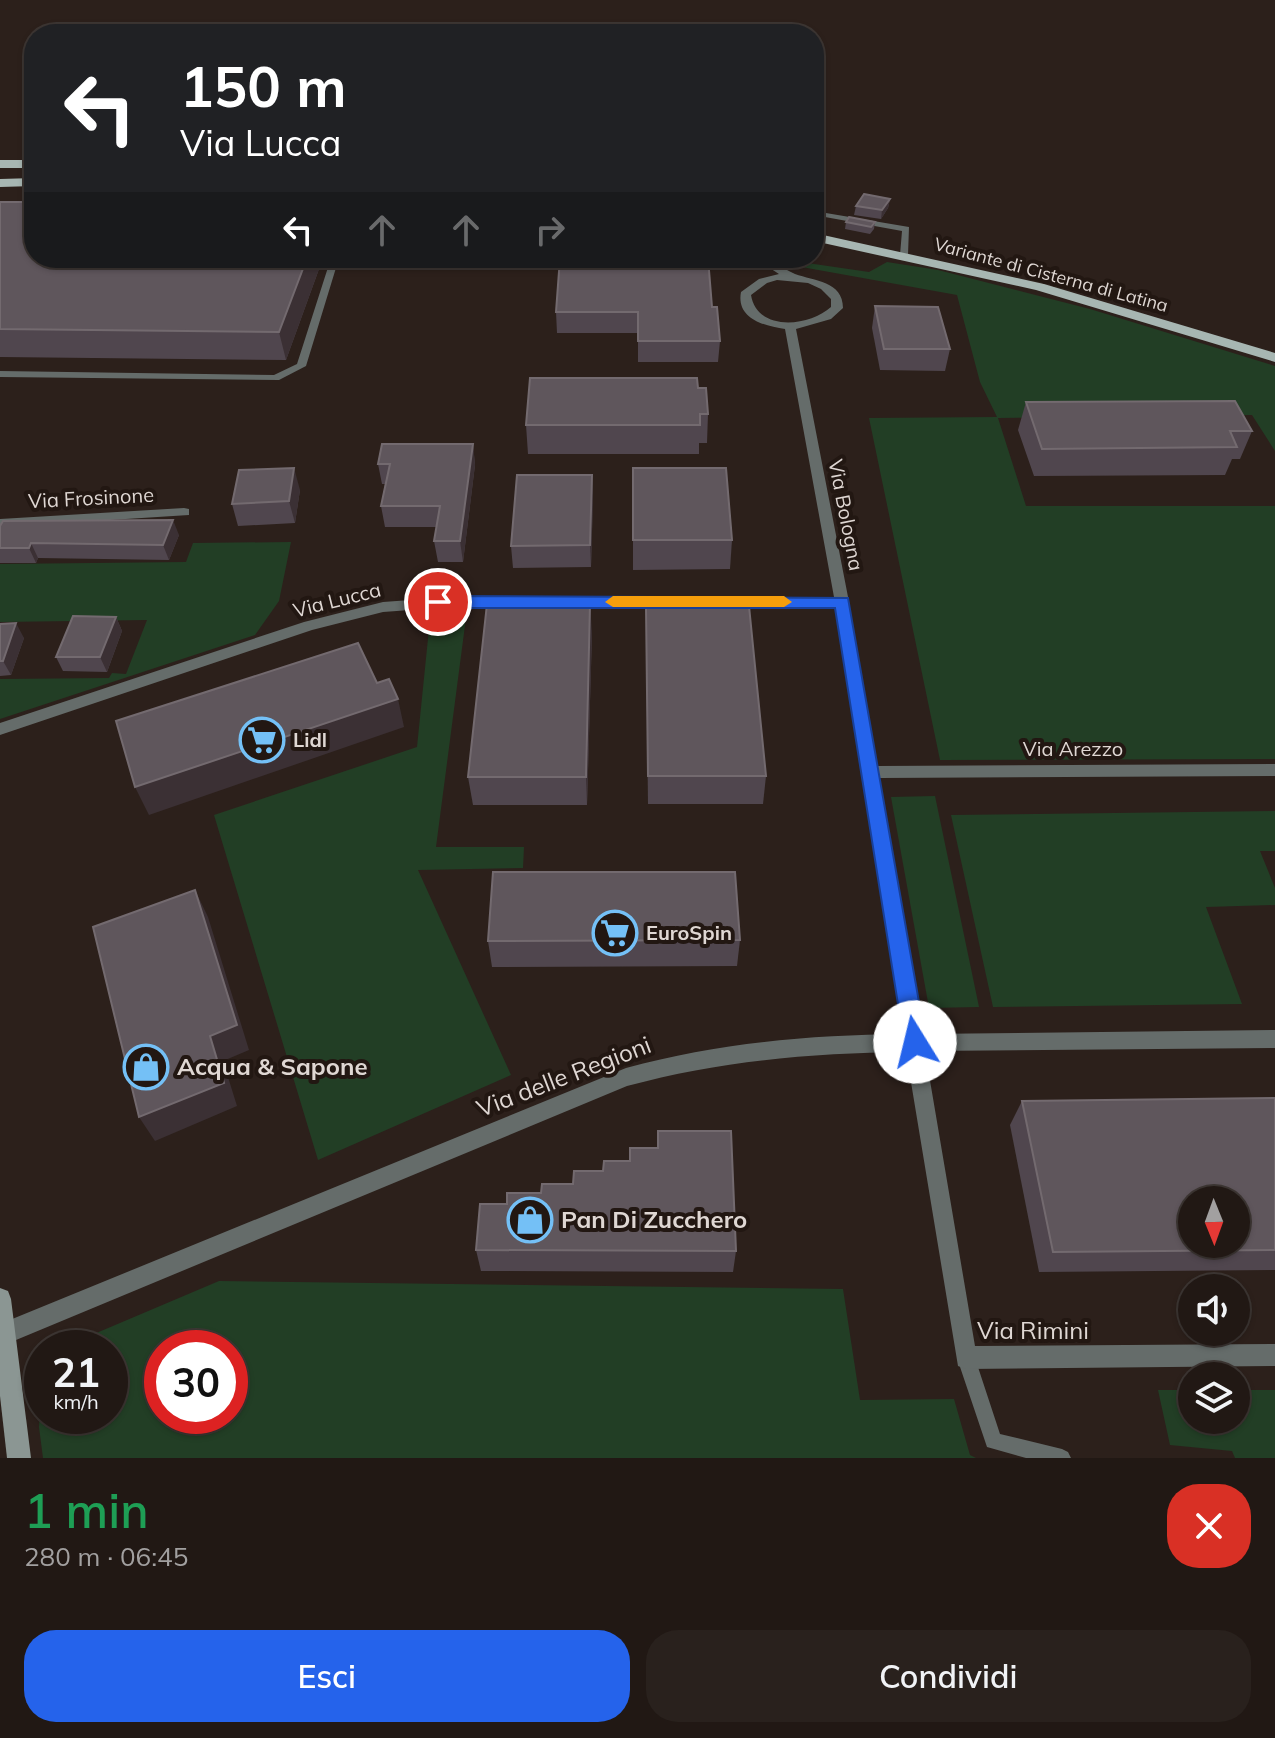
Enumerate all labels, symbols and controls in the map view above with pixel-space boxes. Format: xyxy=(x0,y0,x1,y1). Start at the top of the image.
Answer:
text: 150 m xyxy=(180,51,347,121)
icon: left xyxy=(48,56,152,160)
text: Via Lucca xyxy=(180,120,341,165)
icon: left xyxy=(276,208,320,252)
icon: ahead xyxy=(360,208,404,252)
icon: ahead xyxy=(444,208,488,252)
icon: right xyxy=(528,208,572,252)
street label: Variante di Cisterna di Latina xyxy=(932,232,1171,317)
street label: Via Bologna xyxy=(823,457,870,573)
street label: Via Frosinone xyxy=(27,482,155,513)
pin xyxy=(404,568,472,636)
street label: Via Lucca xyxy=(290,577,383,622)
icon: arrive xyxy=(416,580,460,624)
supermarket icon: Lidl xyxy=(238,716,286,764)
place label: Lidl xyxy=(293,727,327,752)
street label: Via Arezzo xyxy=(1023,736,1123,761)
supermarket icon: EuroSpin xyxy=(591,909,639,957)
place label: EuroSpin xyxy=(646,920,732,945)
position arrow xyxy=(873,1000,957,1084)
street label: Via delle Regioni xyxy=(472,1029,655,1123)
shop icon: Acqua & Sapone xyxy=(122,1043,170,1091)
place label: Acqua & Sapone xyxy=(177,1051,368,1081)
north arrow xyxy=(1178,1186,1250,1258)
map controls xyxy=(1178,1186,1250,1434)
shop icon: Pan Di Zucchero xyxy=(506,1196,554,1244)
place label: Pan Di Zucchero xyxy=(561,1204,747,1234)
button: sound xyxy=(1178,1274,1250,1346)
street label: Via Rimini xyxy=(977,1315,1089,1345)
speed limit sign: 30 xyxy=(144,1330,248,1434)
text: 21 xyxy=(52,1347,100,1397)
button: layers xyxy=(1178,1362,1250,1434)
text: km/h xyxy=(53,1389,99,1414)
text: 1 min xyxy=(24,1480,149,1540)
button: close xyxy=(1167,1484,1251,1568)
text: 280 m · 06:45 xyxy=(24,1540,188,1573)
button: Esci xyxy=(24,1630,630,1722)
button: Condividi xyxy=(646,1630,1251,1722)

